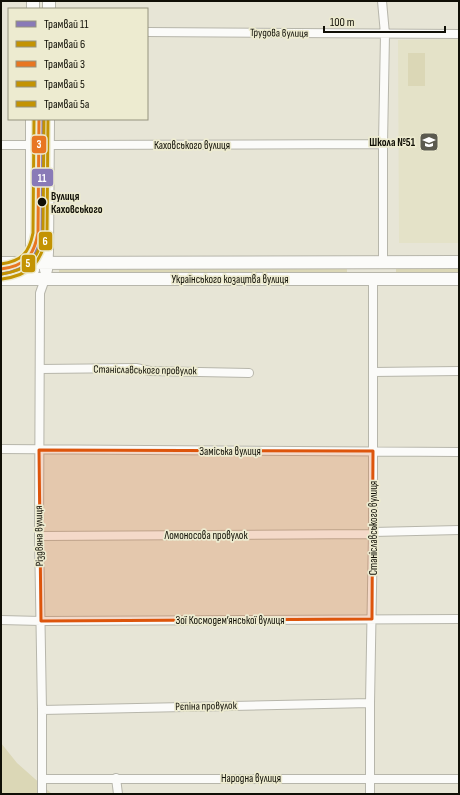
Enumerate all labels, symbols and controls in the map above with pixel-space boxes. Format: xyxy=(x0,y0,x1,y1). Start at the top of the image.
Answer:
legend xyxy=(8,8,148,120)
scale bar xyxy=(324,8,445,34)
text: 100 m xyxy=(330,15,355,30)
text: Трамвай 11 xyxy=(44,17,89,32)
street label: Трудова вулиця xyxy=(250,26,308,40)
text: Трамвай 6 xyxy=(44,37,85,52)
text: Трамвай 3 xyxy=(44,57,85,72)
text: Трамвай 5 xyxy=(44,77,85,92)
text: Трамвай 5а xyxy=(44,97,90,112)
school or university icon: Школа №51 xyxy=(418,131,440,153)
line badge: 3 xyxy=(31,135,47,154)
place label: Школа №51 xyxy=(369,136,416,149)
text: 3 xyxy=(37,138,42,151)
street label: Каховського вулиця xyxy=(154,139,230,152)
line badge: 11 xyxy=(31,168,54,187)
text: 11 xyxy=(38,172,47,185)
place label: Вулиця Каховського xyxy=(51,190,103,216)
marker: Вулиця Каховського xyxy=(36,196,48,208)
line badge: 6 xyxy=(38,231,53,251)
text: 6 xyxy=(42,235,48,248)
line badge: 5 xyxy=(21,254,36,273)
text: 5 xyxy=(26,257,31,270)
street label: Українського козацтва вулиця xyxy=(171,273,289,286)
street label: Станіславського провулок xyxy=(93,363,198,377)
street label: Заміська вулиця xyxy=(199,445,261,458)
street label: Станіславського вулиця xyxy=(367,481,380,575)
street label: Різдвяна вулиця xyxy=(32,506,46,566)
street label: Ломоносова провулок xyxy=(163,529,248,542)
street label: Зої Космодем’янської вулиця xyxy=(175,614,285,627)
street label: Рєпіна провулок xyxy=(175,699,238,713)
street label: Народна вулиця xyxy=(221,772,281,785)

